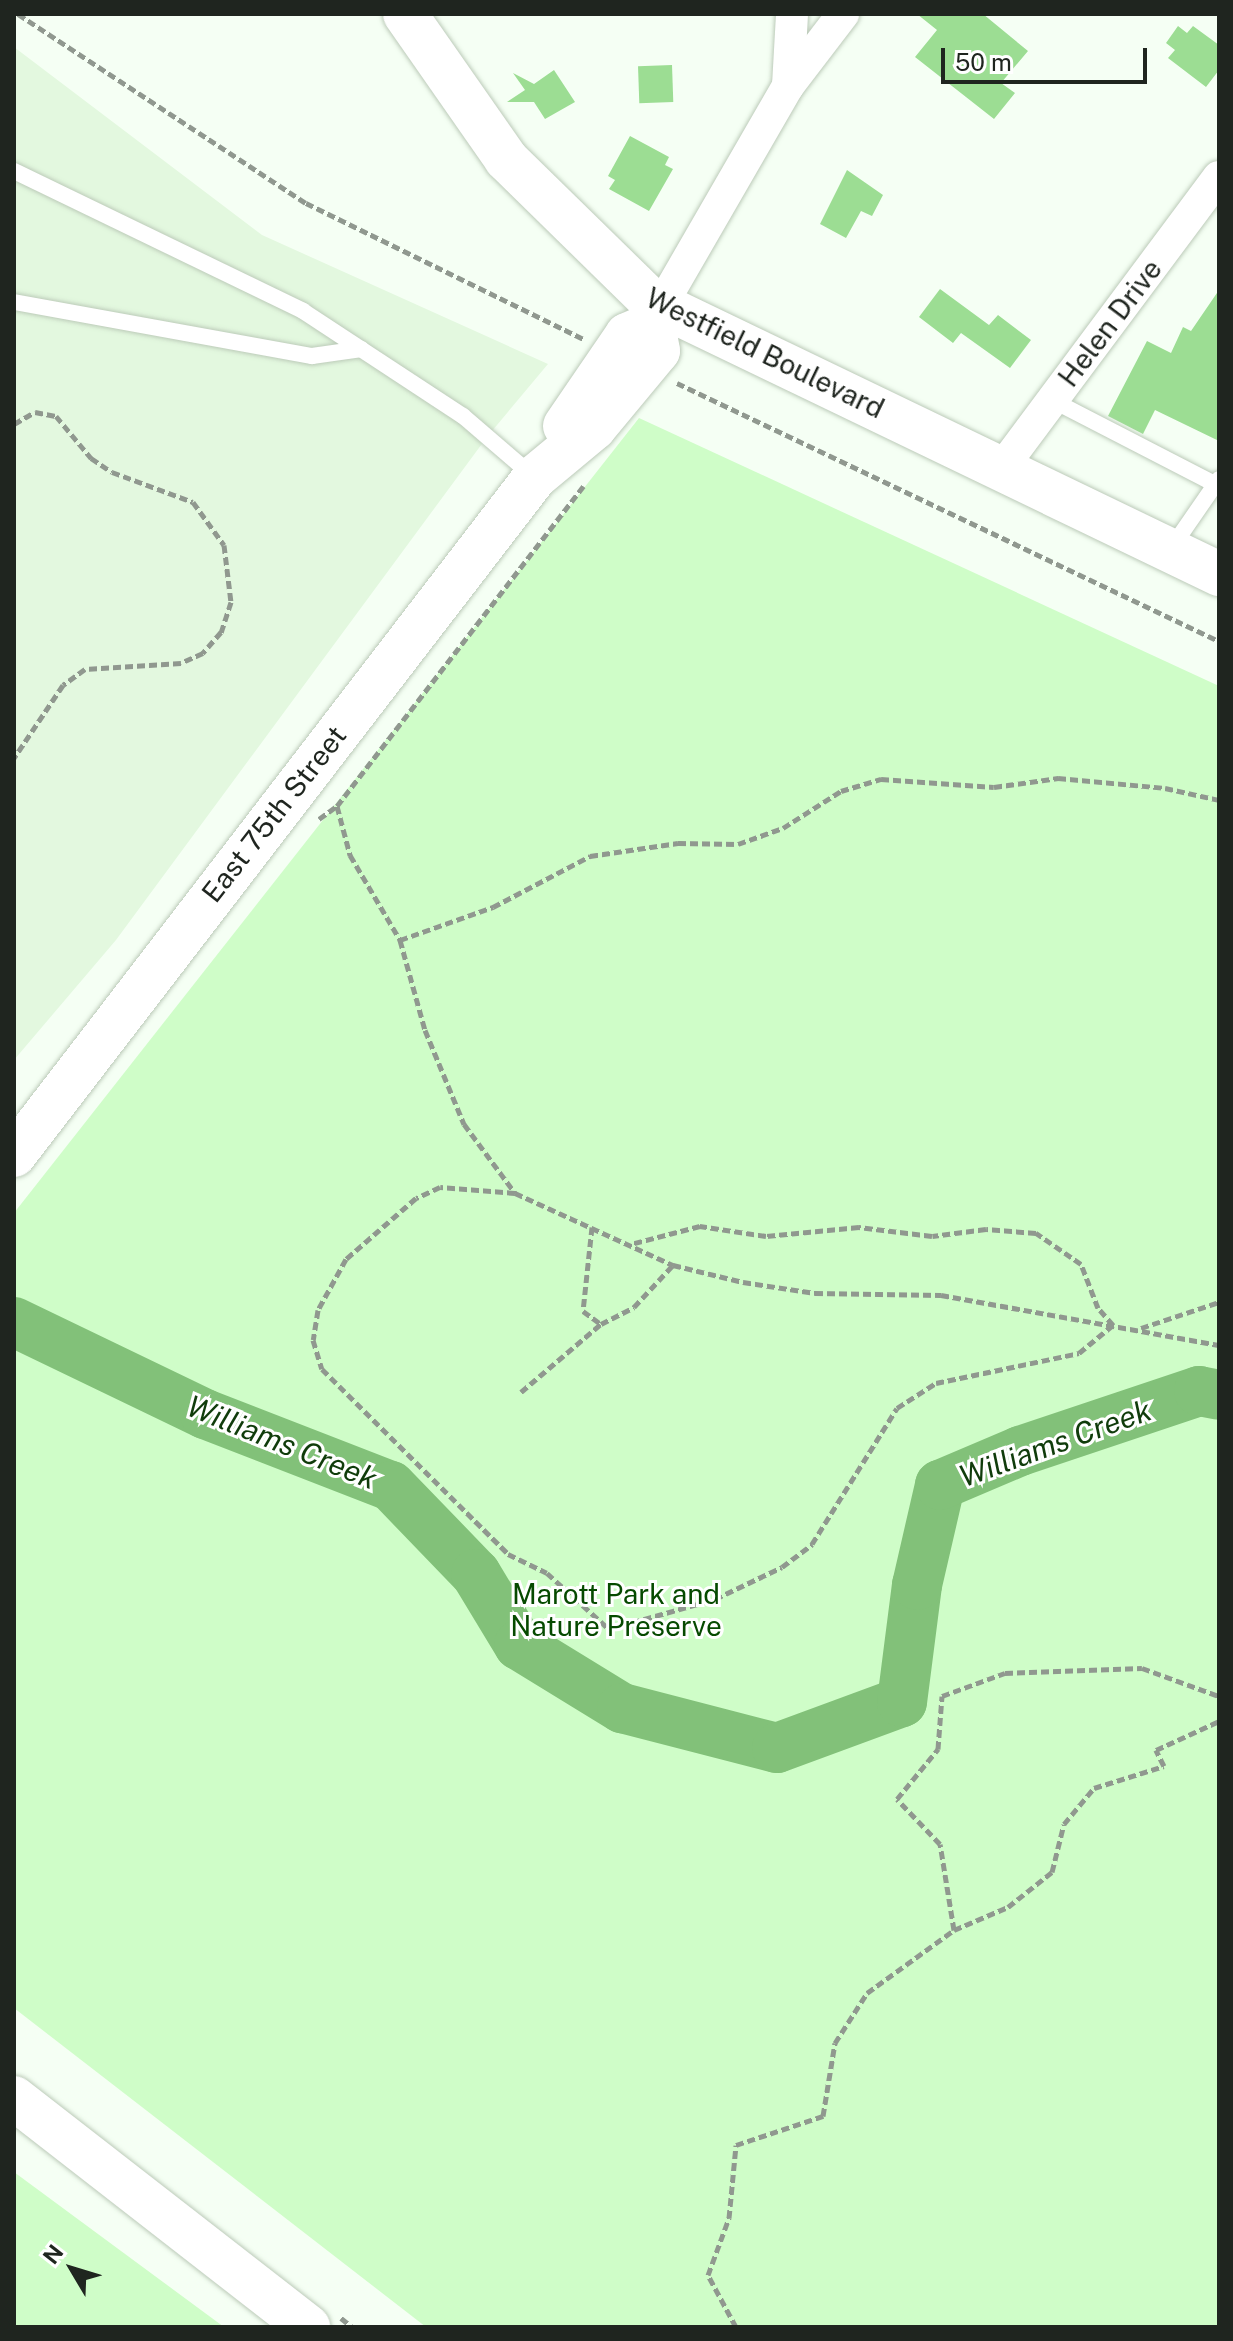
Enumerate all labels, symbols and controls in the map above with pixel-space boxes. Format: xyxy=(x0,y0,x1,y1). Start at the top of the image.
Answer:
scale bar xyxy=(945,32,1151,82)
text: 50 m xyxy=(955,48,1012,76)
street label: Helen Drive xyxy=(1051,253,1169,393)
street label: Westfield Boulevard xyxy=(640,281,890,425)
street label: East 75th Street xyxy=(195,719,353,909)
water label: Williams Creek xyxy=(182,1388,382,1496)
water label: Williams Creek xyxy=(954,1392,1156,1494)
park label: Marott Park and Nature Preserve xyxy=(510,1577,722,1643)
north arrow xyxy=(32,2229,112,2309)
text: N xyxy=(38,2239,69,2269)

